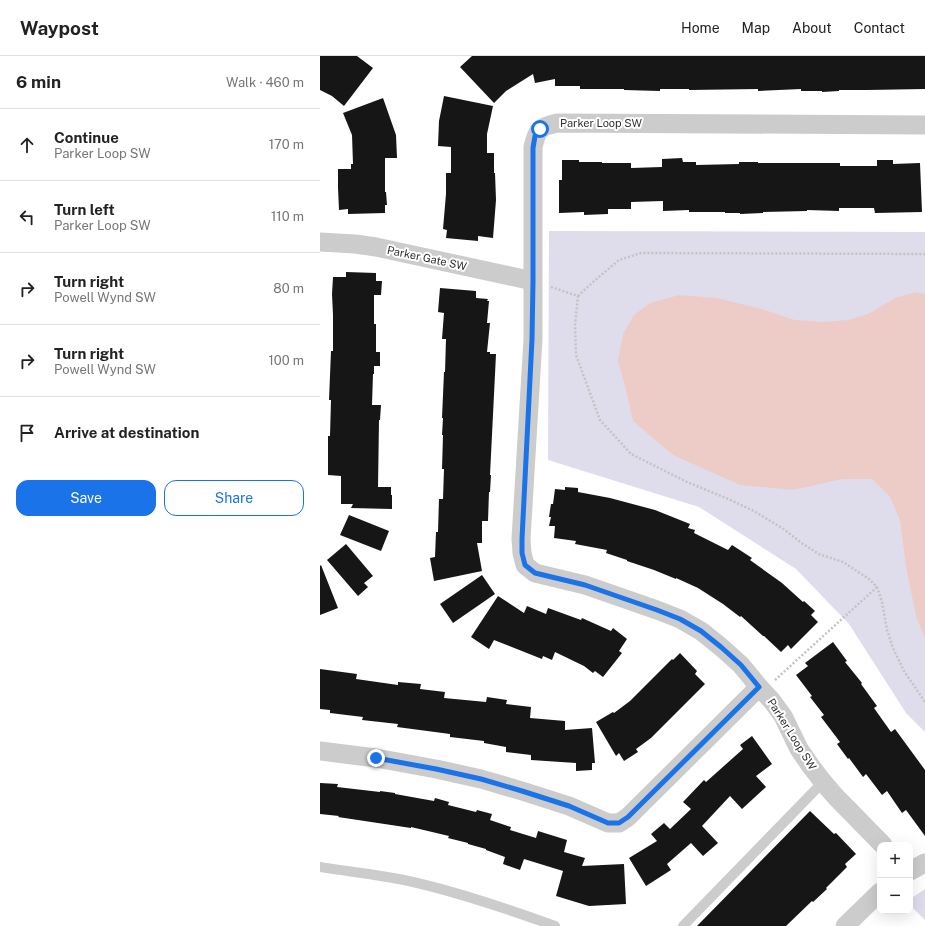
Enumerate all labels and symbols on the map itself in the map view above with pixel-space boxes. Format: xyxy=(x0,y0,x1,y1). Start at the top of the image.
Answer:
street label: Parker Loop SW xyxy=(560,117,642,129)
route start xyxy=(531,120,549,138)
street label: Parker Gate SW xyxy=(386,244,468,272)
street label: Parker Loop SW xyxy=(765,696,819,772)
route end xyxy=(367,749,385,767)

